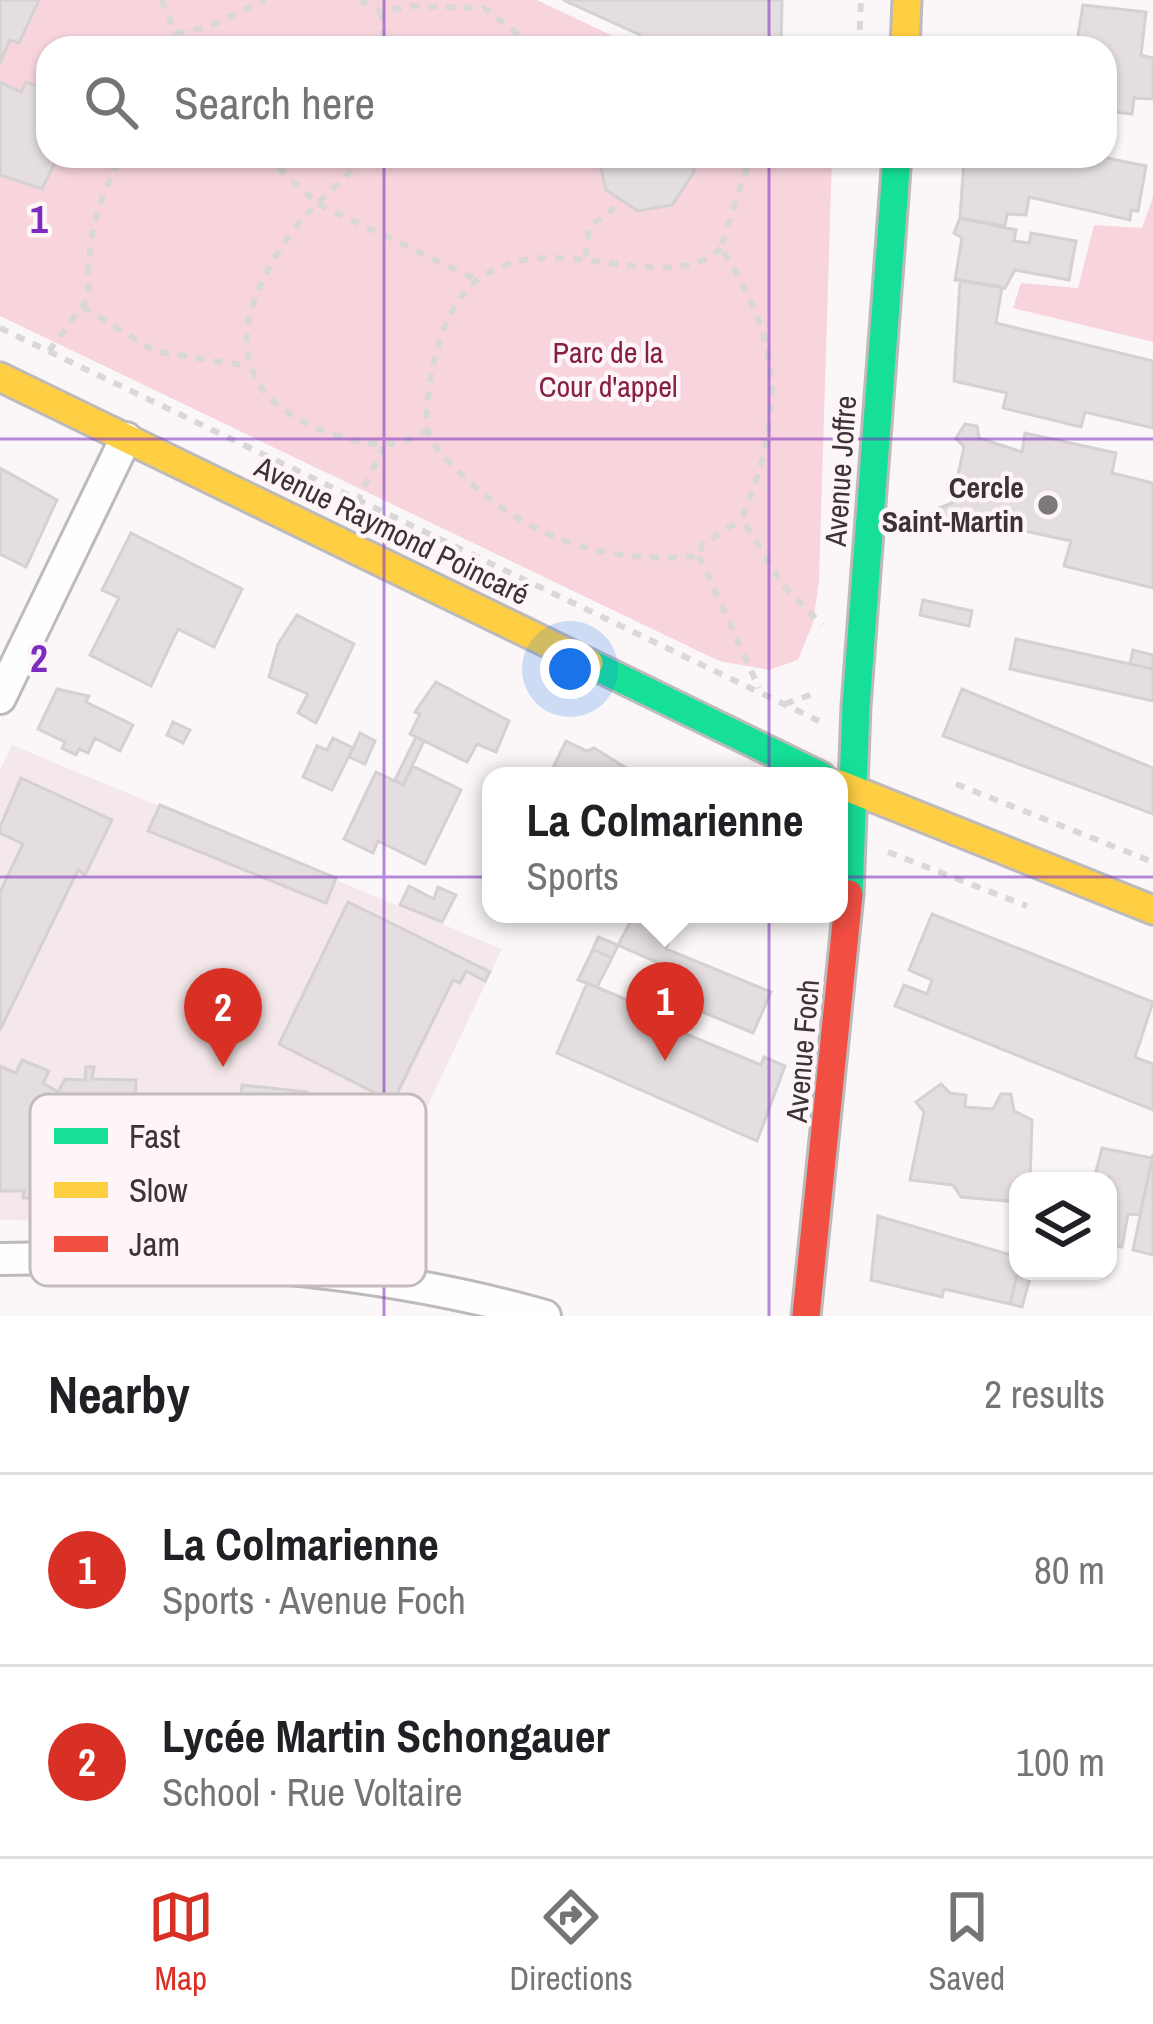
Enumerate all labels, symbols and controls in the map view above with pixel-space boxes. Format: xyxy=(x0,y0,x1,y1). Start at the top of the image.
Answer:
search box xyxy=(36,36,1117,168)
icon: search xyxy=(78,69,144,135)
text: Search here xyxy=(174,72,375,133)
text: 1 xyxy=(30,193,48,245)
park label: Parc de la Cour d'appel xyxy=(539,332,677,406)
street label: Avenue Joffre xyxy=(815,394,865,549)
street label: Avenue Raymond Poincaré xyxy=(248,446,536,614)
place label: Cercle Saint-Martin xyxy=(882,467,1024,541)
marker: Cercle Saint-Martin xyxy=(1035,492,1061,518)
text: 2 xyxy=(30,632,48,684)
your location xyxy=(540,639,600,699)
popup xyxy=(482,767,848,923)
text: La Colmarienne xyxy=(527,789,803,850)
text: Sports xyxy=(527,850,619,902)
pin: 1 xyxy=(626,962,704,1061)
pin: 2 xyxy=(184,968,262,1067)
street label: Avenue Foch xyxy=(776,978,828,1125)
legend xyxy=(30,1094,426,1286)
text: Fast xyxy=(129,1114,180,1158)
text: Slow xyxy=(129,1168,188,1212)
map controls xyxy=(1009,1172,1117,1280)
button: layers xyxy=(1009,1172,1117,1280)
text: Jam xyxy=(129,1222,180,1266)
text: Nearby xyxy=(48,1360,190,1429)
text: 2 results xyxy=(984,1368,1105,1420)
text: La Colmarienne xyxy=(162,1513,439,1574)
text: 1 xyxy=(78,1544,96,1596)
text: 80 m xyxy=(1034,1544,1105,1596)
text: Sports · Avenue Foch xyxy=(162,1574,466,1626)
text: Lycée Martin Schongauer xyxy=(162,1705,610,1766)
text: 2 xyxy=(78,1736,96,1788)
text: 100 m xyxy=(1016,1736,1105,1788)
text: School · Rue Voltaire xyxy=(162,1766,462,1818)
tab: Map xyxy=(148,1884,214,2000)
tab: Directions xyxy=(509,1884,633,2000)
tab: Saved xyxy=(928,1884,1005,2000)

